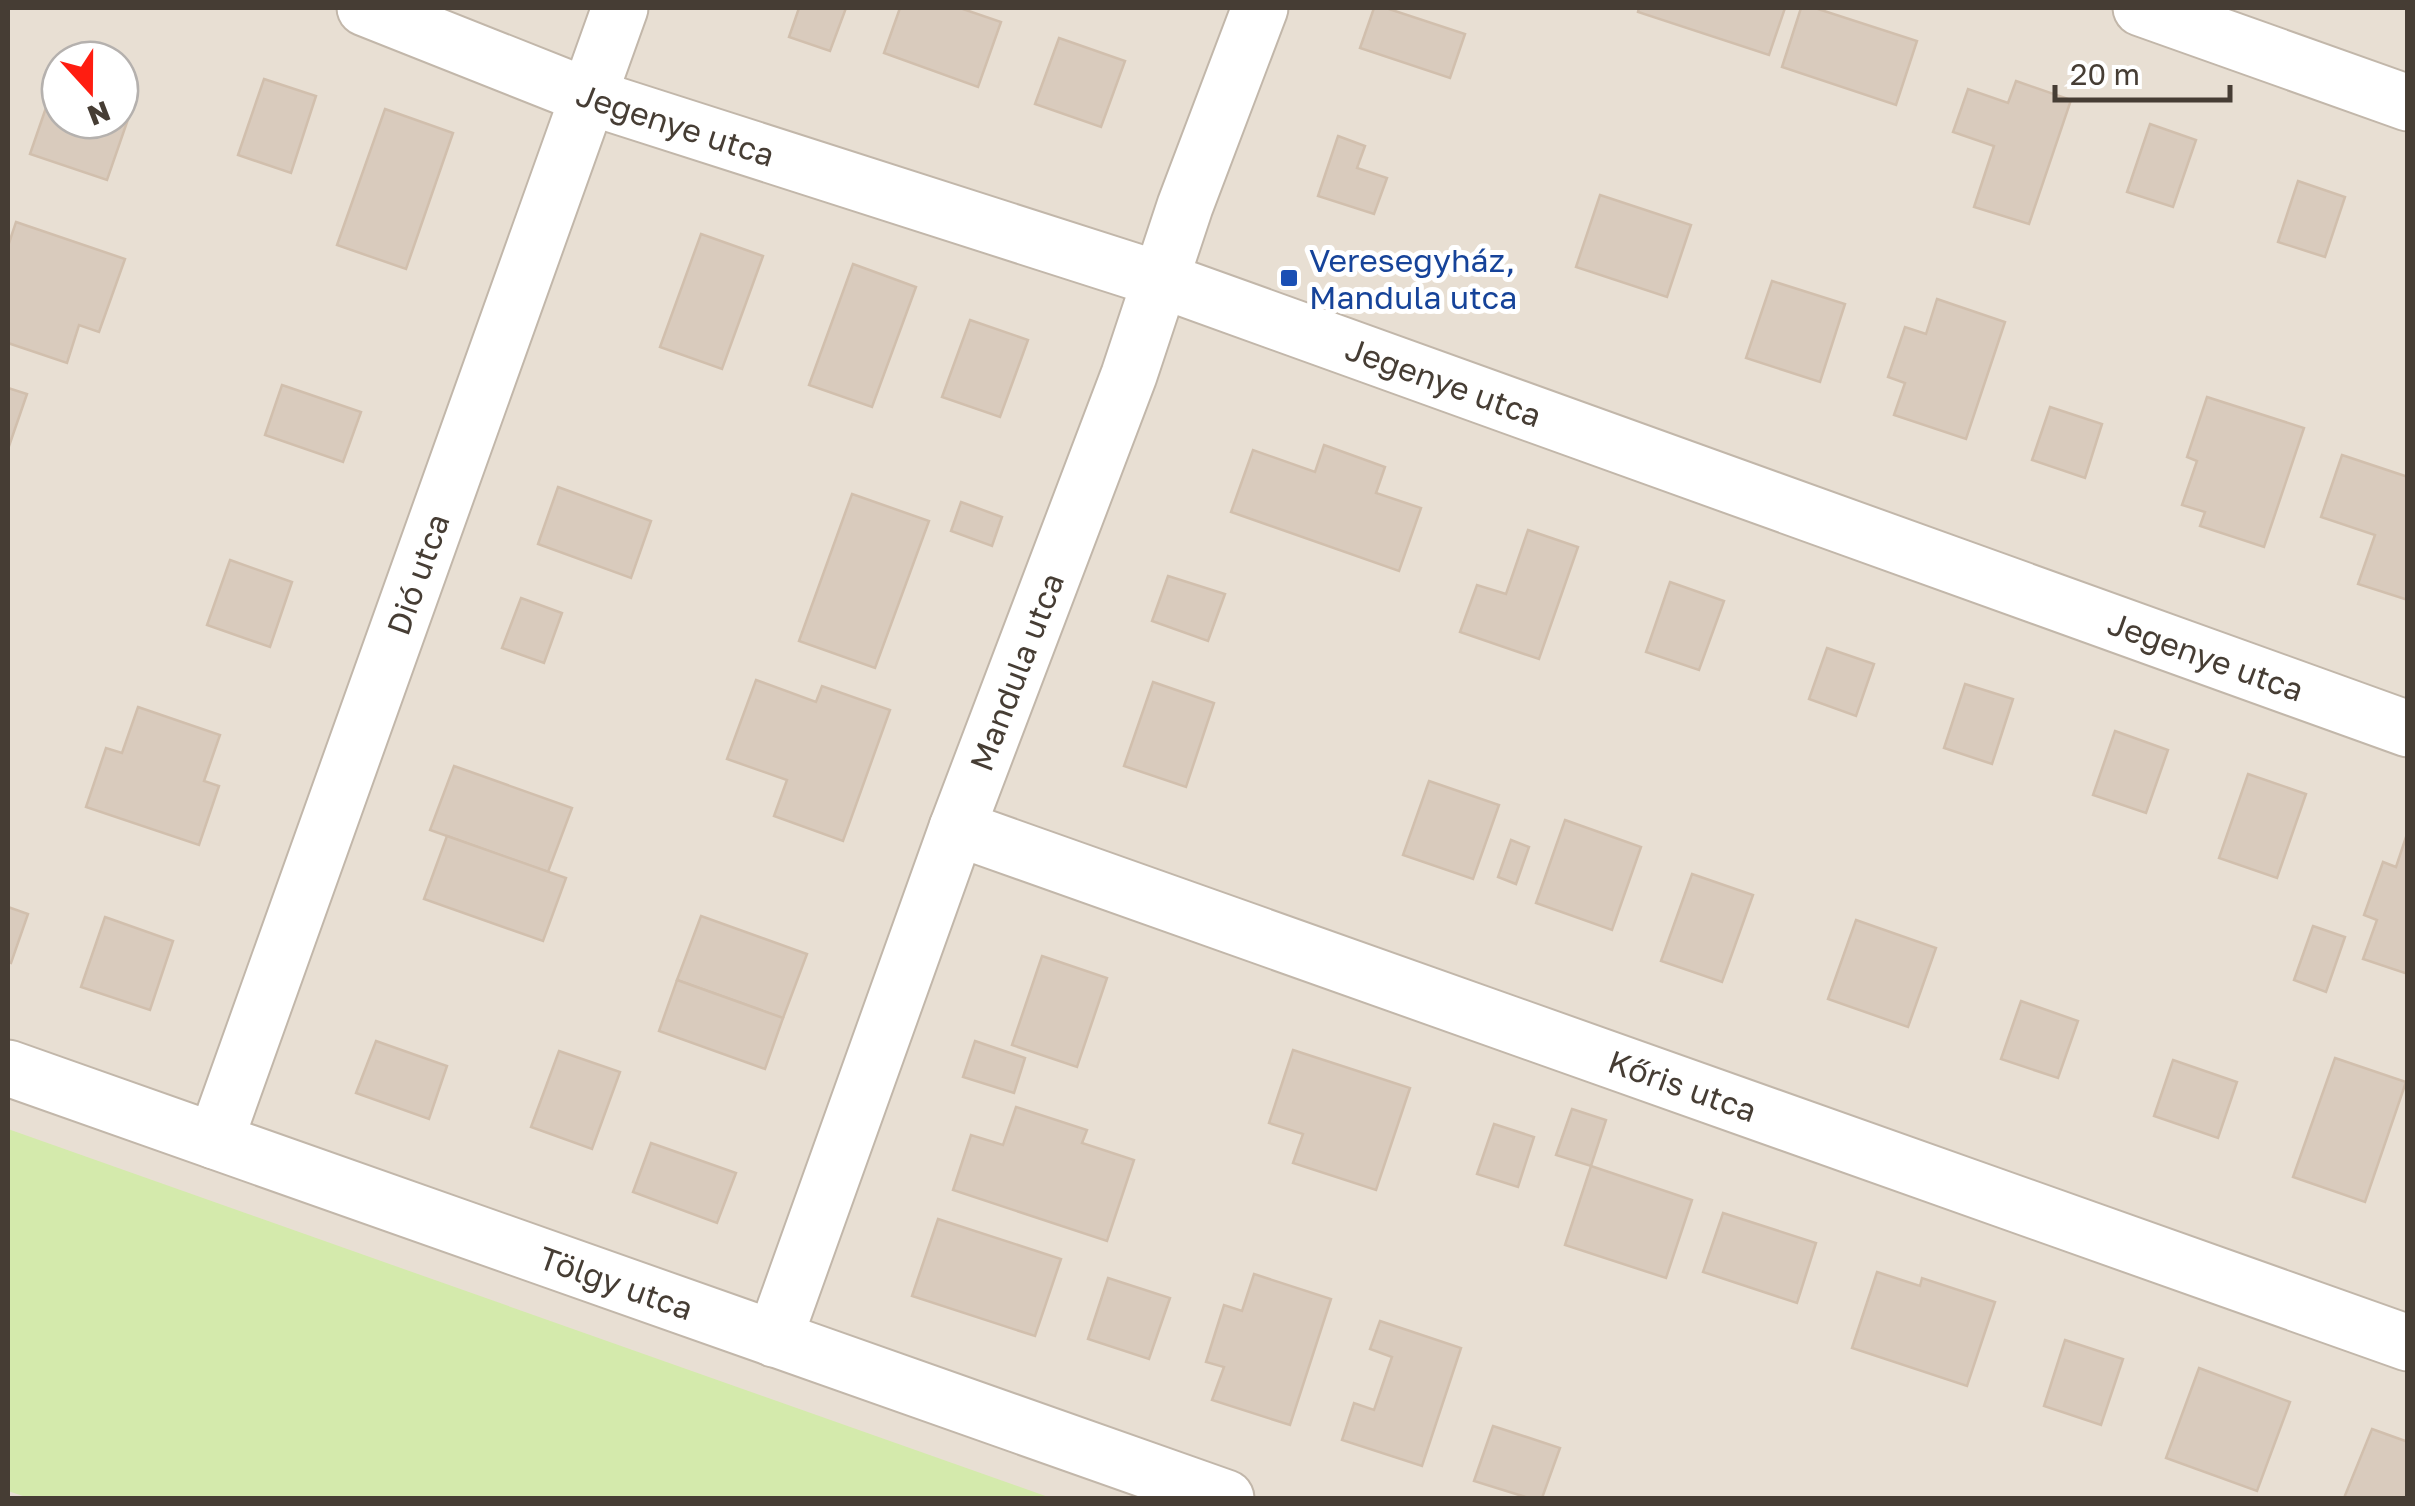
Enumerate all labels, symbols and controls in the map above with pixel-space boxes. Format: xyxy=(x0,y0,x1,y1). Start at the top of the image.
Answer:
north arrow xyxy=(40,40,140,140)
scale bar xyxy=(2055,40,2230,102)
text: 20 m xyxy=(2070,56,2140,92)
street label: Jegenye utca xyxy=(571,75,779,174)
text: N xyxy=(83,95,115,133)
place label: Veresegyház, Mandula utca xyxy=(1309,241,1517,316)
marker: Veresegyház, Mandula utca xyxy=(1278,267,1300,289)
street label: Jegenye utca xyxy=(1341,329,1547,434)
street label: Dió utca xyxy=(379,508,457,640)
street label: Mandula utca xyxy=(962,567,1071,776)
street label: Jegenye utca xyxy=(2103,604,2309,709)
street label: Kőris utca xyxy=(1604,1042,1762,1129)
street label: Tölgy utca xyxy=(534,1238,698,1327)

